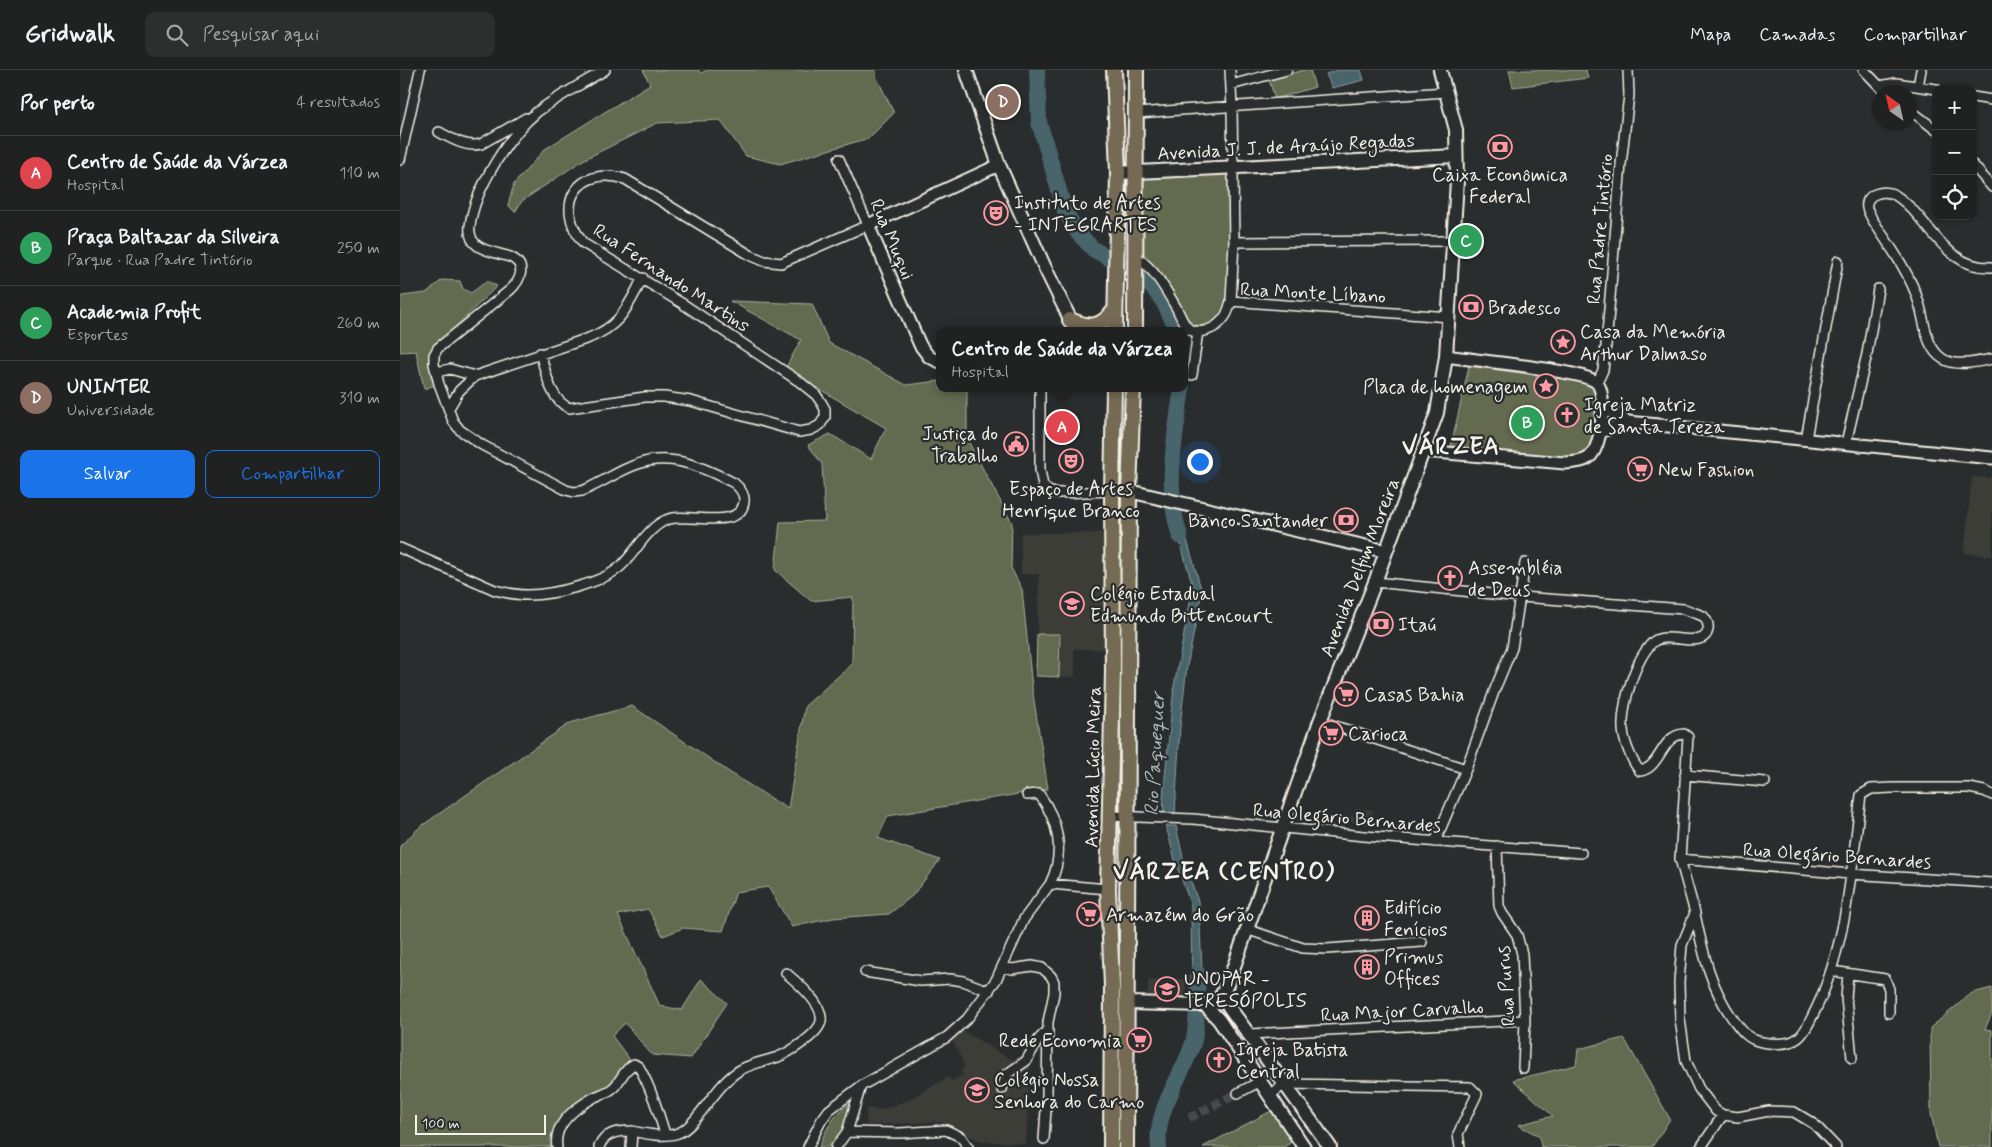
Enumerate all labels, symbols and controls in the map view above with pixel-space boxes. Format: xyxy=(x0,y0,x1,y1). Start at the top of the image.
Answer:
search box xyxy=(145,12,495,57)
text: Gridwalk xyxy=(25,19,115,50)
icon: search xyxy=(163,21,191,49)
text: Pesquisar aqui xyxy=(203,22,319,47)
text: Mapa xyxy=(1690,23,1731,47)
text: Camadas xyxy=(1759,23,1835,47)
text: Compartilhar xyxy=(1863,23,1967,47)
pin: D xyxy=(987,83,1019,121)
north arrow xyxy=(1872,85,1917,130)
map controls xyxy=(1932,85,1977,220)
button: + xyxy=(1932,85,1977,130)
text: Por perto xyxy=(20,89,95,117)
text: 4 resultados xyxy=(296,92,380,113)
street label: Avenida J. J. de Araújo Regadas xyxy=(1157,128,1416,169)
button: − xyxy=(1932,130,1977,175)
bank icon: Caixa Econômica Federal xyxy=(1487,134,1513,160)
text: Centro de Saúde da Várzea xyxy=(67,150,288,175)
street label: Rua Padre Tintório xyxy=(1581,153,1620,305)
text: A xyxy=(31,163,41,184)
text: 110 m xyxy=(339,163,380,184)
place label: Caixa Econômica Federal xyxy=(1432,163,1568,210)
text: Hospital xyxy=(67,175,124,196)
button: locate xyxy=(1932,175,1977,220)
place label: Instituto de Artes - INTEGRARTES xyxy=(1014,191,1161,238)
street label: Rua Muqui xyxy=(863,195,920,284)
theatre icon: Instituto de Artes - INTEGRARTES xyxy=(983,200,1009,226)
street label: Rua Fernando Martins xyxy=(588,218,754,338)
pin: C xyxy=(1450,222,1482,260)
text: Praça Baltazar da Silveira xyxy=(67,225,279,250)
text: B xyxy=(31,238,41,259)
text: 250 m xyxy=(337,238,380,259)
text: Parque · Rua Padre Tintório xyxy=(67,250,253,271)
street label: Rua Monte Líbano xyxy=(1239,277,1386,310)
bank icon: Bradesco xyxy=(1458,294,1484,320)
place label: Bradesco xyxy=(1488,296,1561,321)
text: Academia Profit xyxy=(67,300,201,325)
text: C xyxy=(30,313,42,334)
text: 260 m xyxy=(337,313,380,334)
place label: Casa da Memória Arthur Dalmaso xyxy=(1580,320,1726,367)
text: Esportes xyxy=(67,325,128,346)
popup xyxy=(936,327,1188,392)
place icon: Casa da Memória Arthur Dalmaso xyxy=(1550,329,1576,355)
text: Centro de Saúde da Várzea xyxy=(952,337,1172,362)
text: Hospital xyxy=(952,362,1009,383)
place icon: Placa de homenagem xyxy=(1533,373,1559,399)
text: UNINTER xyxy=(67,375,151,400)
place label: Placa de homenagem xyxy=(1363,375,1528,402)
text: D xyxy=(30,388,42,409)
text: 310 m xyxy=(339,388,380,409)
place label: Igreja Matriz de Santa Tereza xyxy=(1584,393,1725,440)
text: Universidade xyxy=(67,400,155,421)
church icon: Igreja Matriz de Santa Tereza xyxy=(1554,402,1580,428)
pin: B xyxy=(1511,404,1543,442)
pin: A xyxy=(1046,408,1078,446)
place label: Justiça do Trabalho xyxy=(922,422,998,469)
public building icon: Justiça do Trabalho xyxy=(1003,431,1029,457)
district label: VÁRZEA xyxy=(1402,431,1500,463)
theatre icon: Espaço de Artes Henrique Branco xyxy=(1058,448,1084,474)
your location xyxy=(1187,449,1213,475)
button: Salvar xyxy=(20,450,195,498)
button: Compartilhar xyxy=(205,450,380,498)
supermarket icon: New Fashion xyxy=(1627,456,1653,482)
place label: New Fashion xyxy=(1658,458,1754,483)
street label: Avenida Delfim Moreira xyxy=(1315,474,1406,661)
place label: Espaço de Artes Henrique Branco xyxy=(1002,477,1140,524)
bank icon: Banco Santander xyxy=(1333,507,1359,533)
place label: Banco Santander xyxy=(1188,509,1328,534)
place label: Assembléia de Deus xyxy=(1468,556,1562,603)
church icon: Assembléia de Deus xyxy=(1437,565,1463,591)
place label: Colégio Estadual Edmundo Bittencourt xyxy=(1090,582,1273,629)
school or university icon: Colégio Estadual Edmundo Bittencourt xyxy=(1059,591,1085,617)
bank icon: Itaú xyxy=(1368,611,1394,637)
place label: Itaú xyxy=(1398,613,1436,638)
supermarket icon: Casas Bahia xyxy=(1333,681,1359,707)
place label: Casas Bahia xyxy=(1364,683,1465,708)
street label: Avenida Lúcio Meira xyxy=(1080,686,1107,848)
water label: Rio Paquequer xyxy=(1139,689,1172,817)
supermarket icon: Carioca xyxy=(1318,720,1344,746)
place label: Carioca xyxy=(1348,722,1408,747)
street label: Rua Olegário Bernardes xyxy=(1252,798,1442,842)
street label: Rua Olegário Bernardes xyxy=(1742,837,1932,879)
district label: VÁRZEA (CENTRO) xyxy=(1113,856,1335,888)
place label: Edifício Fenícios xyxy=(1384,896,1447,943)
supermarket icon: Armazém do Grão xyxy=(1076,901,1102,927)
place label: Armazém do Grão xyxy=(1106,903,1254,928)
building icon: Edifício Fenícios xyxy=(1354,905,1380,931)
place label: Primus Offices xyxy=(1384,945,1444,992)
street label: Rua Purus xyxy=(1491,945,1522,1027)
building icon: Primus Offices xyxy=(1354,954,1380,980)
place label: UNOPAR - TERESÓPOLIS xyxy=(1184,967,1307,1014)
school or university icon: UNOPAR - TERESÓPOLIS xyxy=(1154,976,1180,1002)
street label: Rua Major Carvalho xyxy=(1320,995,1485,1029)
supermarket icon: Rede Economia xyxy=(1126,1027,1152,1053)
place label: Rede Economia xyxy=(999,1029,1122,1054)
place label: Igreja Batista Central xyxy=(1236,1038,1348,1085)
church icon: Igreja Batista Central xyxy=(1206,1047,1232,1073)
place label: Colégio Nossa Senhora do Carmo xyxy=(994,1068,1144,1115)
school or university icon: Colégio Nossa Senhora do Carmo xyxy=(964,1077,990,1103)
scale bar xyxy=(415,1112,546,1135)
text: 100 m xyxy=(422,1115,460,1133)

